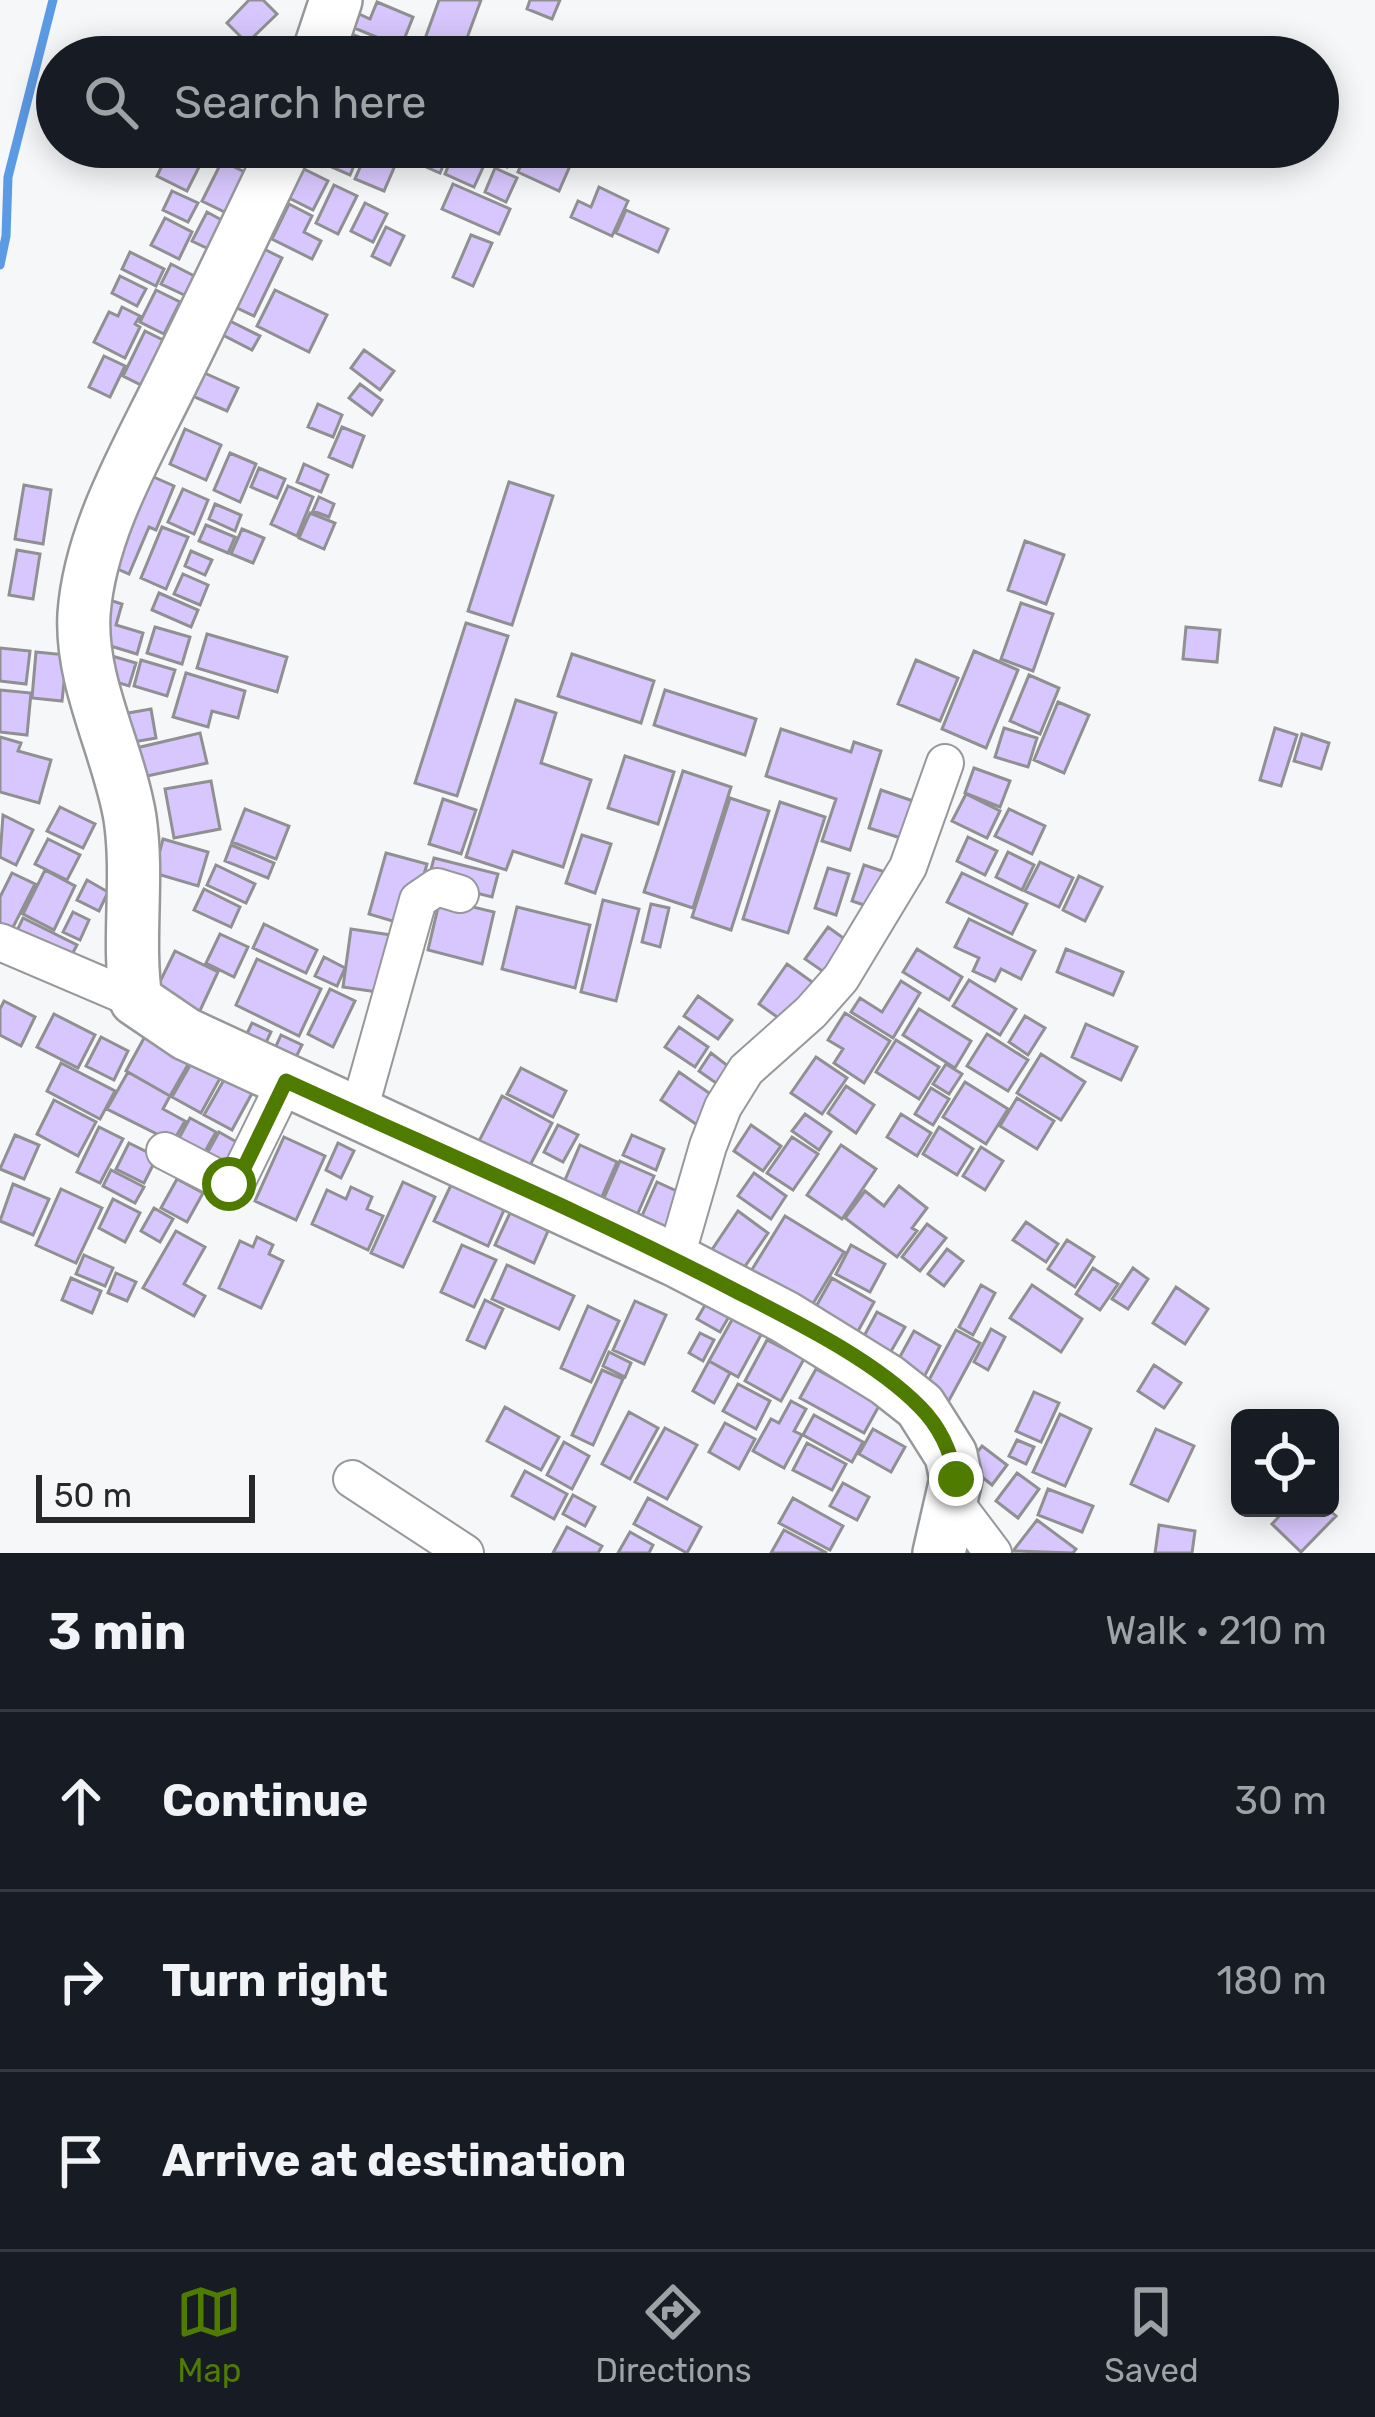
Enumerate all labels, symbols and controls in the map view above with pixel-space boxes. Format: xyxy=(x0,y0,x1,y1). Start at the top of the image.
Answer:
search box xyxy=(36,36,1339,168)
icon: search xyxy=(78,69,144,135)
text: Search here xyxy=(174,76,426,129)
route start xyxy=(202,1157,256,1211)
map controls xyxy=(1231,1409,1339,1517)
button: locate xyxy=(1231,1409,1339,1517)
route end xyxy=(929,1452,983,1506)
scale bar xyxy=(36,1469,255,1522)
text: 50 m xyxy=(54,1476,132,1515)
text: 3 min xyxy=(48,1601,187,1662)
text: Walk · 210 m xyxy=(1105,1608,1327,1654)
icon: ahead xyxy=(48,1768,114,1834)
text: Continue xyxy=(162,1774,368,1827)
text: 30 m xyxy=(1235,1778,1327,1824)
icon: right xyxy=(48,1948,114,2014)
text: Turn right xyxy=(162,1954,388,2007)
text: 180 m xyxy=(1217,1958,1327,2004)
icon: arrive xyxy=(48,2128,114,2194)
text: Arrive at destination xyxy=(162,2134,627,2187)
tab: Map xyxy=(176,2279,242,2390)
tab: Directions xyxy=(595,2279,752,2390)
tab: Saved xyxy=(1104,2279,1199,2390)

